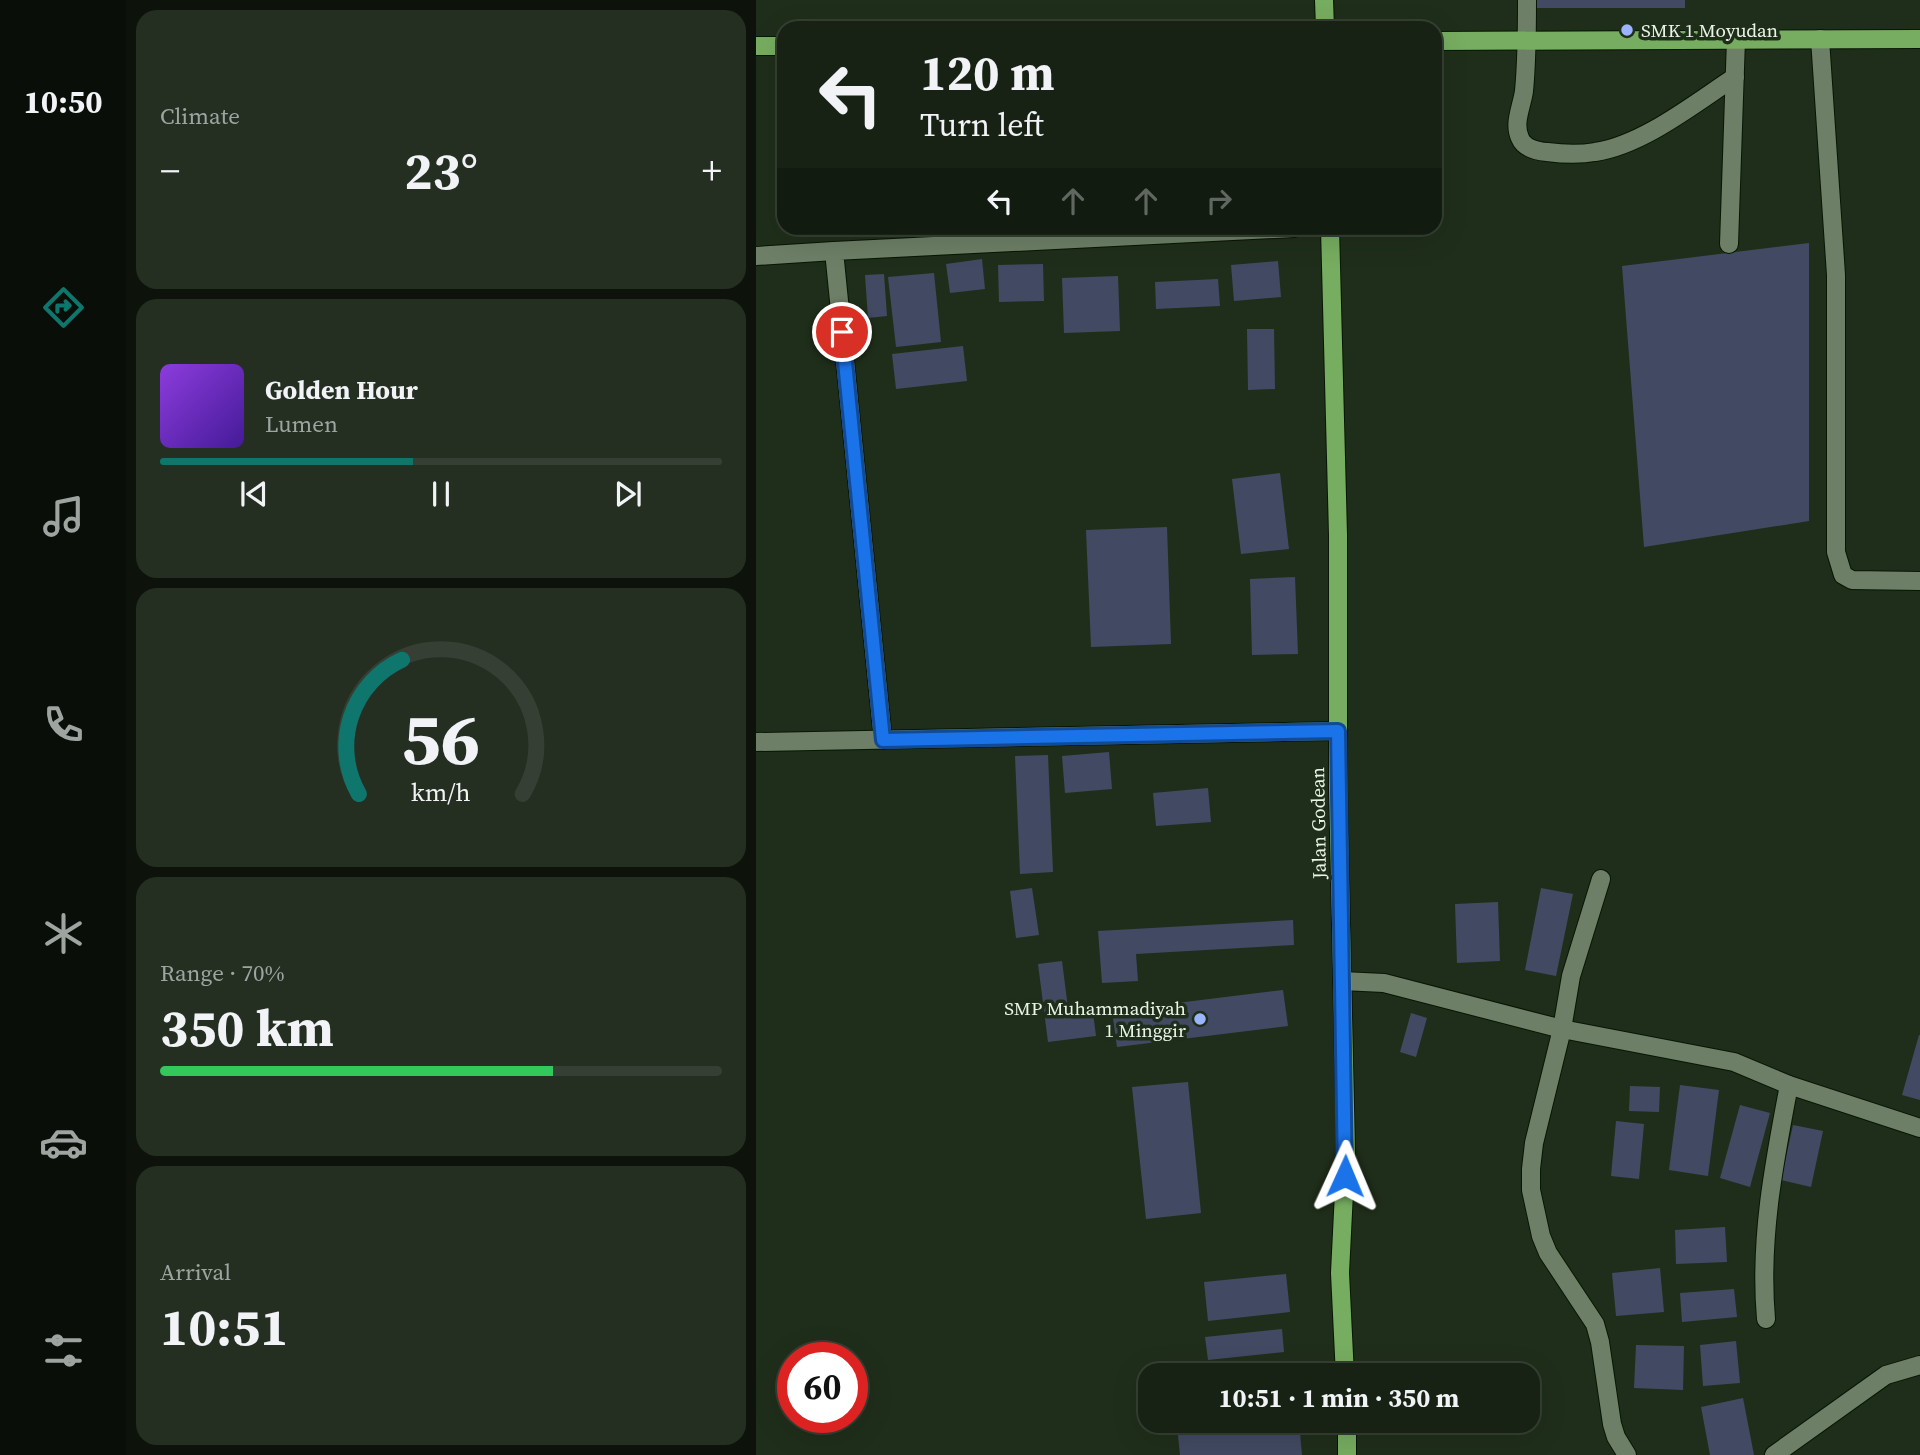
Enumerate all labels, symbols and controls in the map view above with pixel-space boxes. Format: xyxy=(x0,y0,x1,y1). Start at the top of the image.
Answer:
place label: SMK 1 Moyudan xyxy=(1641,17,1778,43)
marker: SMK 1 Moyudan xyxy=(1619,22,1635,38)
text: 120 m xyxy=(920,39,1055,106)
icon: left xyxy=(805,49,896,140)
text: 10:50 xyxy=(24,80,102,124)
text: Climate xyxy=(160,100,240,132)
text: Turn left xyxy=(920,103,1044,147)
text: 23° xyxy=(404,135,478,206)
text: − xyxy=(160,145,180,197)
text: + xyxy=(702,145,722,197)
icon: left xyxy=(981,182,1019,220)
icon: ahead xyxy=(1054,182,1092,220)
icon: ahead xyxy=(1127,182,1165,220)
icon: right xyxy=(1200,182,1238,220)
icon: directions xyxy=(39,283,88,332)
pin xyxy=(812,302,872,362)
icon: arrive xyxy=(823,313,861,351)
text: Golden Hour xyxy=(265,372,418,408)
text: Lumen xyxy=(265,408,338,440)
icon: previous xyxy=(235,475,273,513)
icon: pause xyxy=(422,475,460,513)
icon: next xyxy=(609,475,647,513)
icon: music xyxy=(39,492,88,541)
text: 56 xyxy=(402,689,480,788)
icon: phone xyxy=(39,700,88,749)
street label: Jalan Godean xyxy=(1304,767,1332,880)
text: km/h xyxy=(411,774,471,808)
icon: climate xyxy=(39,909,88,958)
text: Range · 70% xyxy=(160,957,285,989)
text: 350 km xyxy=(160,992,334,1063)
place label: SMP Muhammadiyah 1 Minggir xyxy=(1004,995,1186,1043)
marker: SMP Muhammadiyah 1 Minggir xyxy=(1192,1011,1208,1027)
icon: car xyxy=(39,1118,88,1167)
position arrow xyxy=(1308,1139,1382,1213)
text: Arrival xyxy=(160,1256,231,1288)
text: 10:51 xyxy=(160,1291,288,1362)
icon: filters xyxy=(39,1326,88,1375)
speed limit sign: 60 xyxy=(777,1342,868,1433)
text: 10:51 · 1 min · 350 m xyxy=(1219,1380,1459,1416)

